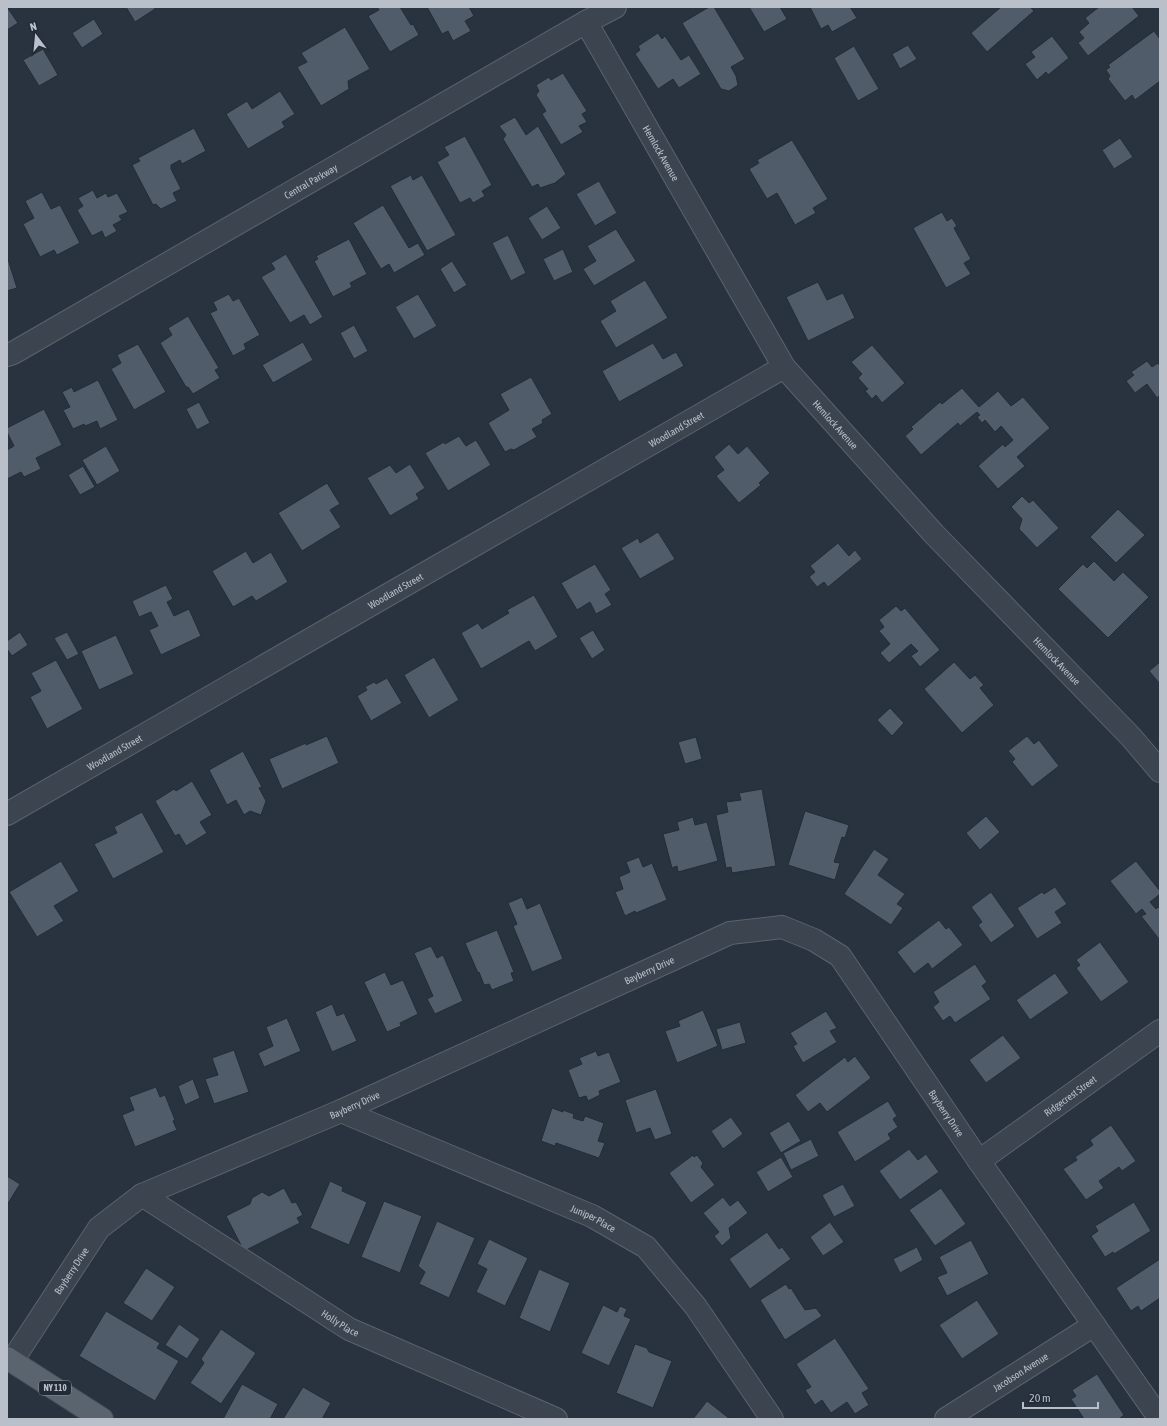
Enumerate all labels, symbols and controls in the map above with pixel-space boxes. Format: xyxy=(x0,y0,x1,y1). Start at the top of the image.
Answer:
north arrow xyxy=(16,16,56,56)
text: N xyxy=(28,20,38,33)
street label: Hemlock Avenue xyxy=(641,123,682,183)
street label: Central Parkway xyxy=(282,161,339,201)
street label: Hemlock Avenue xyxy=(811,398,861,452)
street label: Woodland Street xyxy=(647,409,706,449)
street label: Woodland Street xyxy=(366,570,425,611)
street label: Hemlock Avenue xyxy=(1032,635,1083,687)
street label: Woodland Street xyxy=(85,732,144,772)
street label: Bayberry Drive xyxy=(622,954,676,986)
street label: Ridgecrest Street xyxy=(1042,1073,1098,1118)
street label: Bayberry Drive xyxy=(328,1088,382,1121)
street label: Bayberry Drive xyxy=(927,1088,966,1139)
street label: Juniper Place xyxy=(569,1202,618,1234)
street label: Bayberry Drive xyxy=(52,1245,91,1296)
street label: Holly Place xyxy=(320,1307,361,1338)
street label: Jacobson Avenue xyxy=(991,1350,1050,1393)
road number: NY 110 xyxy=(39,1381,71,1395)
scale bar xyxy=(1023,1384,1098,1410)
text: 20 m xyxy=(1029,1391,1051,1405)

